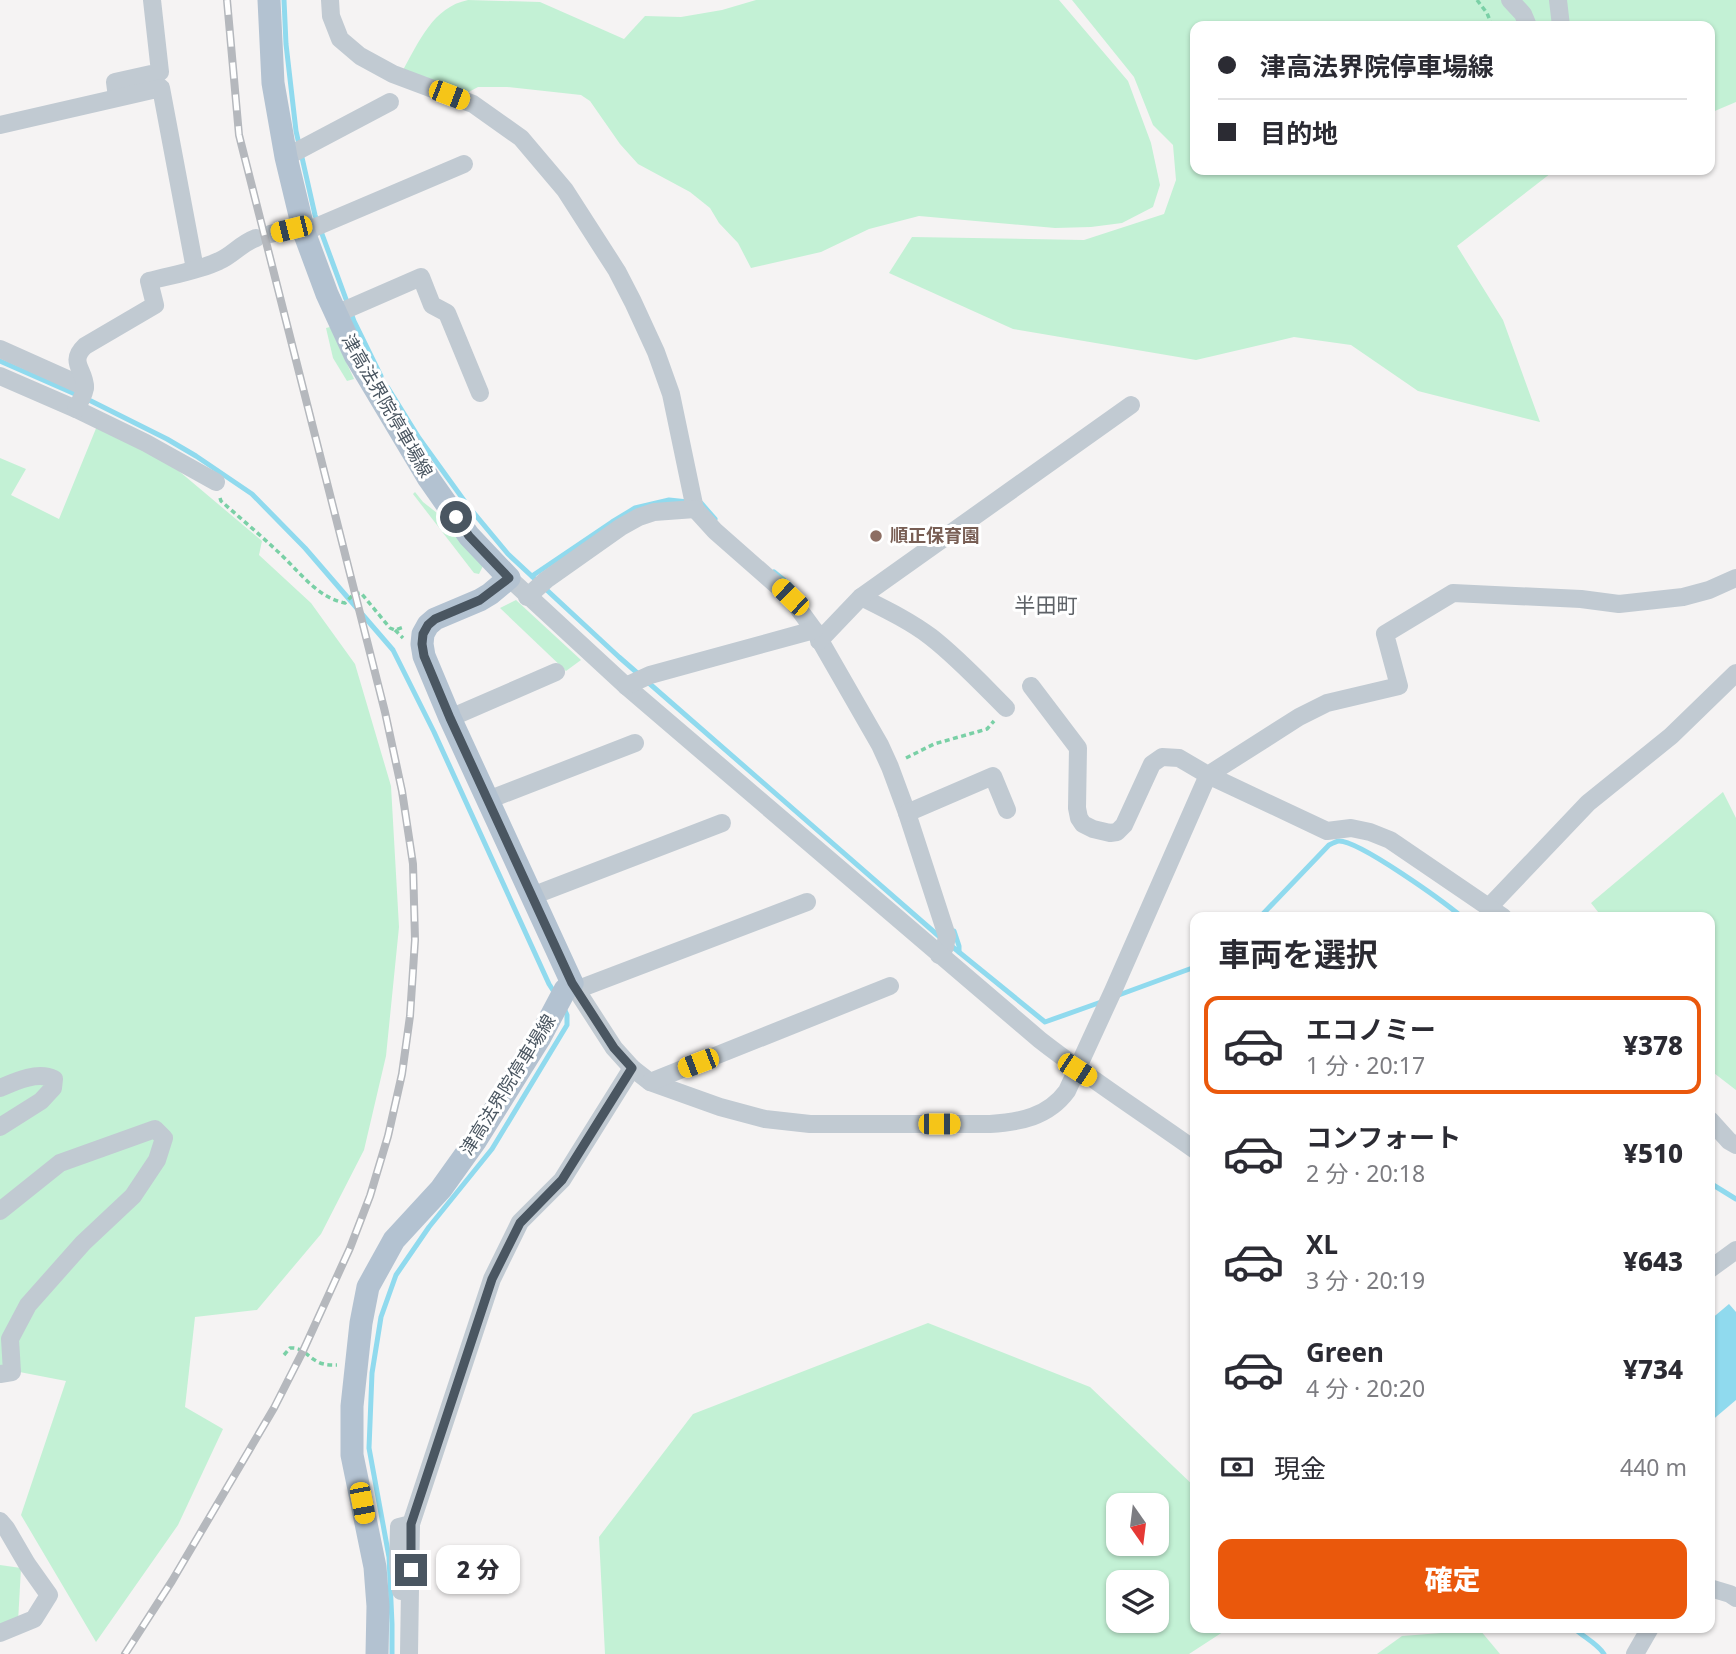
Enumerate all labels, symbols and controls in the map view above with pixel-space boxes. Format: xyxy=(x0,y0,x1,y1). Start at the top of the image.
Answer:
text: 津高法界院停車場線 xyxy=(1260,48,1494,84)
car xyxy=(426,78,473,112)
text: 目的地 xyxy=(1260,115,1338,151)
car xyxy=(269,214,314,244)
street label: 津高法界院停車場線 xyxy=(337,329,439,482)
route start xyxy=(440,501,472,533)
place label: 順正保育園 xyxy=(890,523,980,547)
marker: 順正保育園 xyxy=(868,528,884,544)
car xyxy=(768,575,813,619)
district label: 半田町 xyxy=(1015,591,1078,619)
text: 車両を選択 xyxy=(1218,932,1378,975)
street label: 津高法界院停車場線 xyxy=(454,1009,560,1160)
text: エコノミー xyxy=(1306,1011,1436,1047)
icon: car xyxy=(1222,1014,1285,1077)
text: ¥378 xyxy=(1623,1027,1683,1063)
car xyxy=(675,1046,722,1080)
text: 1 分 · 20:17 xyxy=(1306,1049,1425,1081)
car xyxy=(1054,1050,1101,1090)
car xyxy=(919,1114,961,1135)
text: コンフォート xyxy=(1306,1119,1461,1155)
icon: car xyxy=(1222,1122,1285,1185)
text: ¥510 xyxy=(1623,1135,1683,1171)
text: 2 分 · 20:18 xyxy=(1306,1157,1425,1189)
text: XL xyxy=(1306,1226,1338,1262)
icon: car xyxy=(1222,1230,1285,1293)
text: ¥643 xyxy=(1623,1243,1683,1279)
text: 3 分 · 20:19 xyxy=(1306,1264,1425,1296)
text: Green xyxy=(1306,1334,1384,1370)
icon: car xyxy=(1222,1338,1285,1401)
text: ¥734 xyxy=(1623,1351,1683,1387)
text: 4 分 · 20:20 xyxy=(1306,1372,1425,1404)
icon: cash xyxy=(1218,1448,1256,1486)
text: 現金 xyxy=(1274,1450,1326,1486)
text: 440 m xyxy=(1620,1451,1687,1483)
car xyxy=(348,1480,377,1526)
north arrow xyxy=(1106,1493,1169,1556)
map controls xyxy=(1106,1493,1169,1633)
button: 確定 xyxy=(1218,1539,1687,1619)
callout: 2 分 xyxy=(436,1546,520,1594)
text: 2 分 xyxy=(457,1553,499,1585)
route end xyxy=(395,1554,427,1586)
button: layers xyxy=(1106,1570,1169,1633)

